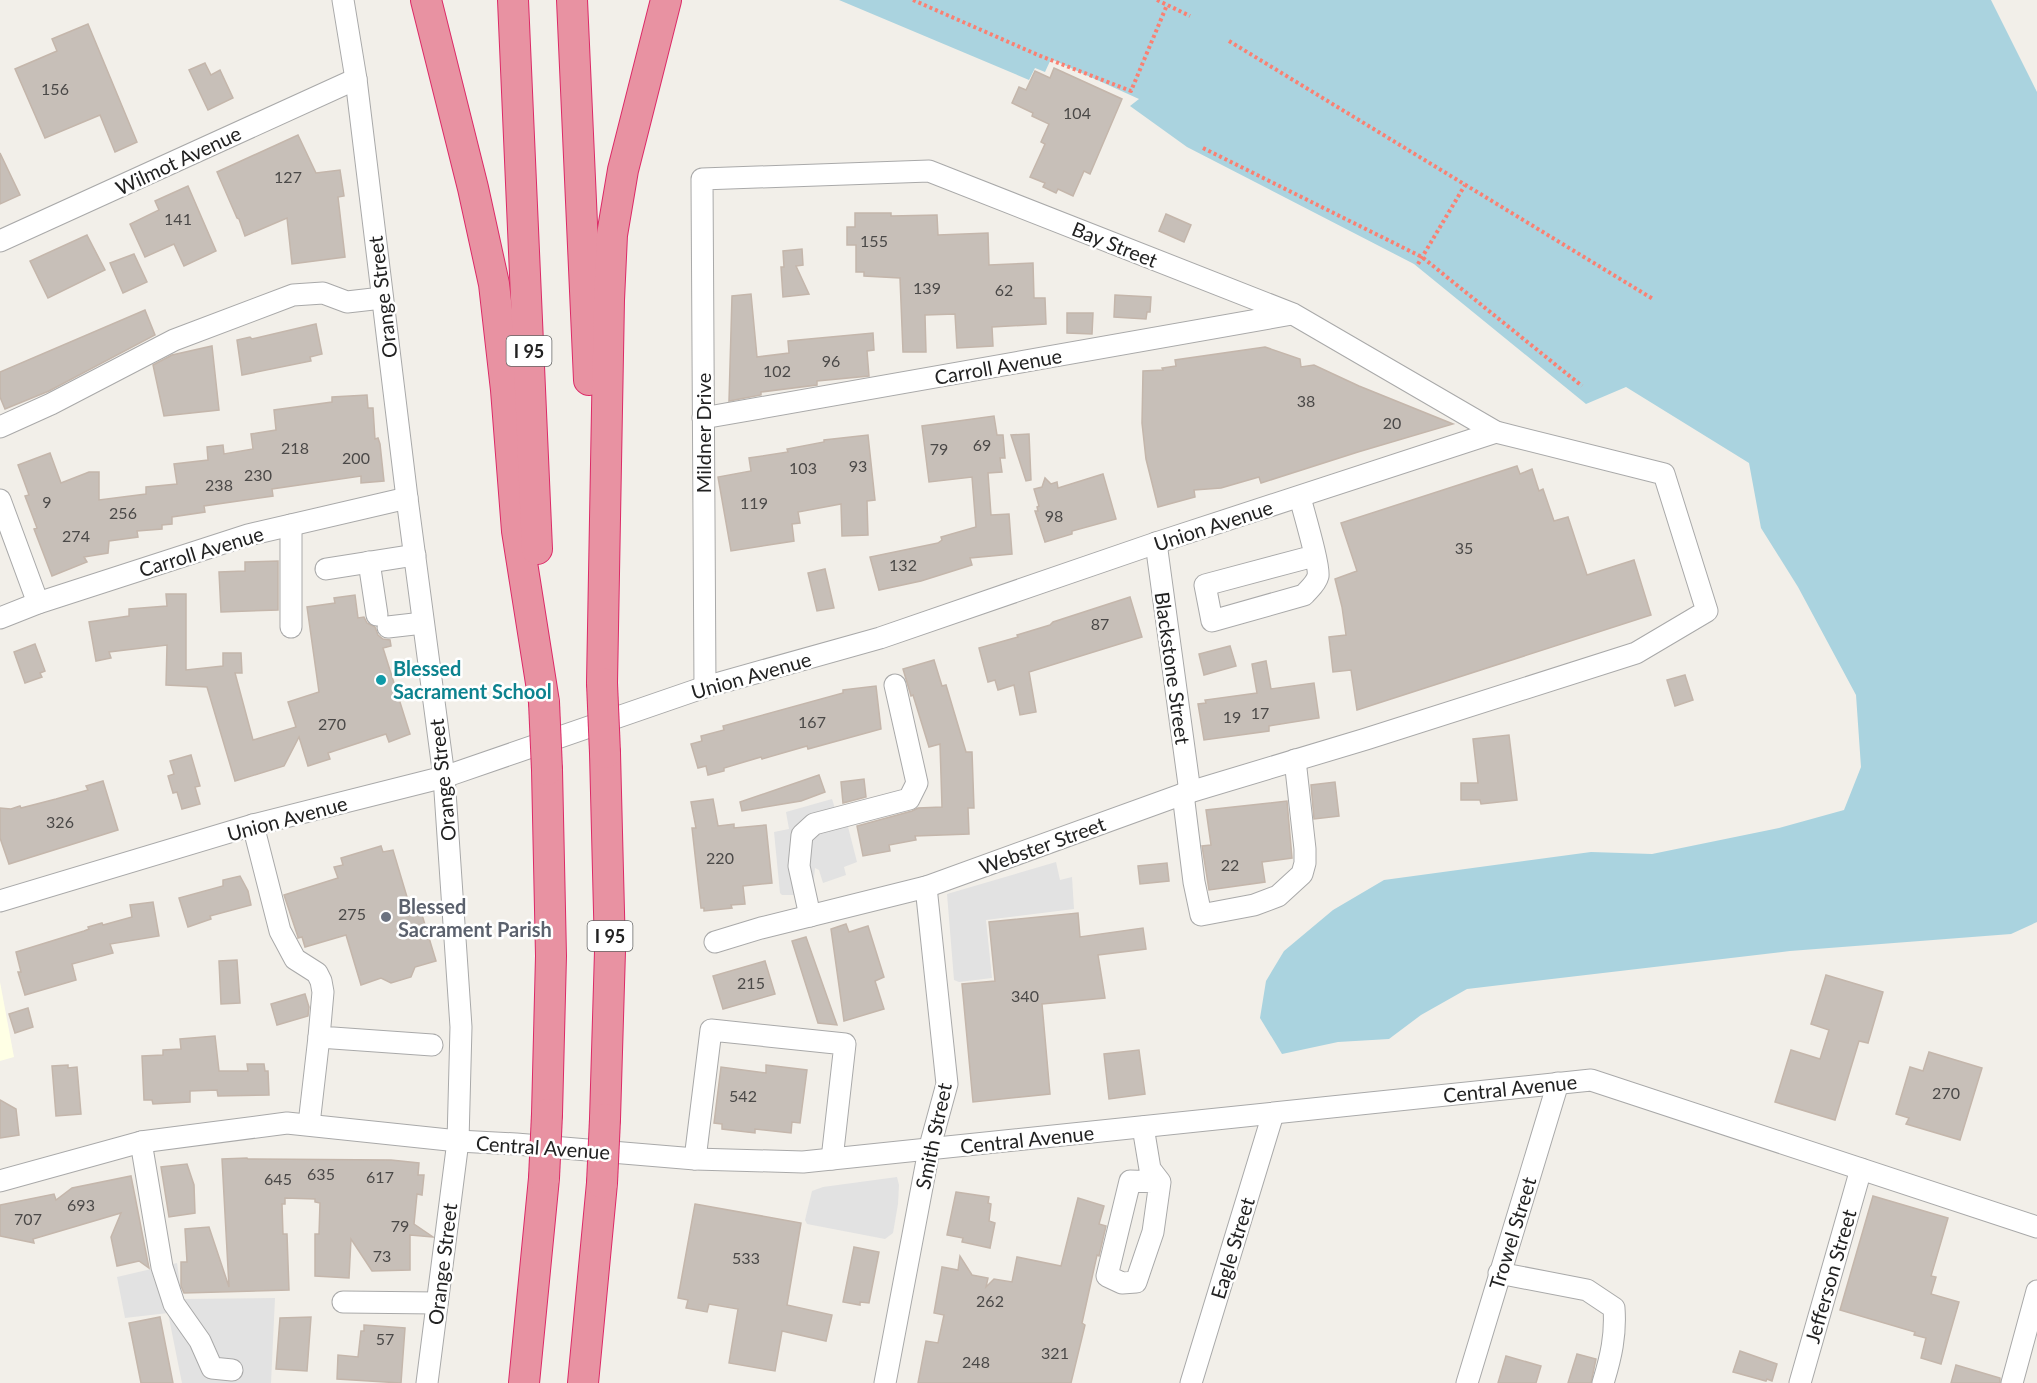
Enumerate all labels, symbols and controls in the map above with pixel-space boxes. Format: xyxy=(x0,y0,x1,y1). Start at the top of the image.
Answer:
house number: 156 xyxy=(41,79,69,98)
house number: 104 xyxy=(1063,103,1091,122)
street label: Wilmot Avenue xyxy=(111,120,245,200)
house number: 127 xyxy=(274,167,302,186)
house number: 141 xyxy=(164,209,192,228)
street label: Bay Street xyxy=(1069,216,1161,272)
house number: 155 xyxy=(860,231,888,250)
street label: Orange Street xyxy=(363,235,401,359)
house number: 139 xyxy=(913,278,941,297)
house number: 62 xyxy=(995,280,1013,299)
road number: I 95 xyxy=(506,336,552,366)
street label: Carroll Avenue xyxy=(932,343,1064,389)
house number: 96 xyxy=(822,351,840,370)
house number: 102 xyxy=(763,361,791,380)
street label: Mildner Drive xyxy=(691,373,715,493)
house number: 38 xyxy=(1297,391,1315,410)
house number: 20 xyxy=(1383,413,1401,432)
house number: 69 xyxy=(973,435,991,454)
house number: 218 xyxy=(281,438,309,457)
house number: 79 xyxy=(930,439,948,458)
house number: 200 xyxy=(342,448,370,467)
house number: 93 xyxy=(849,456,867,475)
house number: 103 xyxy=(789,458,817,477)
house number: 230 xyxy=(244,465,272,484)
house number: 238 xyxy=(205,475,233,494)
house number: 9 xyxy=(42,492,52,511)
house number: 119 xyxy=(740,493,768,512)
street label: Union Avenue xyxy=(1151,495,1275,555)
house number: 256 xyxy=(109,503,137,522)
house number: 98 xyxy=(1045,506,1063,525)
street label: Carroll Avenue xyxy=(136,521,266,581)
house number: 274 xyxy=(62,526,90,545)
house number: 35 xyxy=(1455,538,1473,557)
house number: 132 xyxy=(889,555,917,574)
street label: Blackstone Street xyxy=(1150,590,1196,746)
house number: 87 xyxy=(1091,614,1109,633)
street label: Union Avenue xyxy=(688,646,814,704)
place label: Blessed Sacrament School xyxy=(393,656,552,703)
marker: Blessed Sacrament School xyxy=(374,673,388,687)
house number: 17 xyxy=(1251,703,1269,722)
house number: 19 xyxy=(1223,707,1241,726)
house number: 167 xyxy=(798,712,826,731)
house number: 270 xyxy=(318,714,346,733)
street label: Orange Street xyxy=(424,718,460,842)
street label: Union Avenue xyxy=(224,790,350,846)
street label: Webster Street xyxy=(976,811,1108,879)
house number: 326 xyxy=(46,812,74,831)
house number: 220 xyxy=(706,848,734,867)
house number: 22 xyxy=(1221,855,1239,874)
place label: Blessed Sacrament Parish xyxy=(398,894,552,941)
house number: 275 xyxy=(338,904,366,923)
marker: Blessed Sacrament Parish xyxy=(379,910,393,924)
road number: I 95 xyxy=(588,921,632,951)
house number: 215 xyxy=(737,973,765,992)
house number: 340 xyxy=(1011,986,1039,1005)
street label: Central Avenue xyxy=(1442,1069,1578,1107)
street label: Smith Street xyxy=(910,1081,956,1191)
house number: 270 xyxy=(1932,1083,1960,1102)
house number: 542 xyxy=(729,1086,757,1105)
street label: Central Avenue xyxy=(959,1120,1095,1158)
street label: Central Avenue xyxy=(475,1130,611,1164)
house number: 635 xyxy=(307,1164,335,1183)
house number: 617 xyxy=(366,1167,394,1186)
house number: 645 xyxy=(264,1169,292,1188)
street label: Trowel Street xyxy=(1484,1174,1540,1292)
street label: Eagle Street xyxy=(1205,1194,1259,1302)
house number: 693 xyxy=(67,1195,95,1214)
street label: Orange Street xyxy=(423,1202,461,1326)
street label: Jefferson Street xyxy=(1799,1206,1861,1346)
house number: 707 xyxy=(14,1209,42,1228)
house number: 79 xyxy=(391,1216,409,1235)
house number: 73 xyxy=(373,1246,391,1265)
house number: 533 xyxy=(732,1248,760,1267)
house number: 262 xyxy=(976,1291,1004,1310)
house number: 57 xyxy=(376,1329,394,1348)
house number: 321 xyxy=(1041,1343,1069,1362)
house number: 248 xyxy=(962,1352,990,1371)

